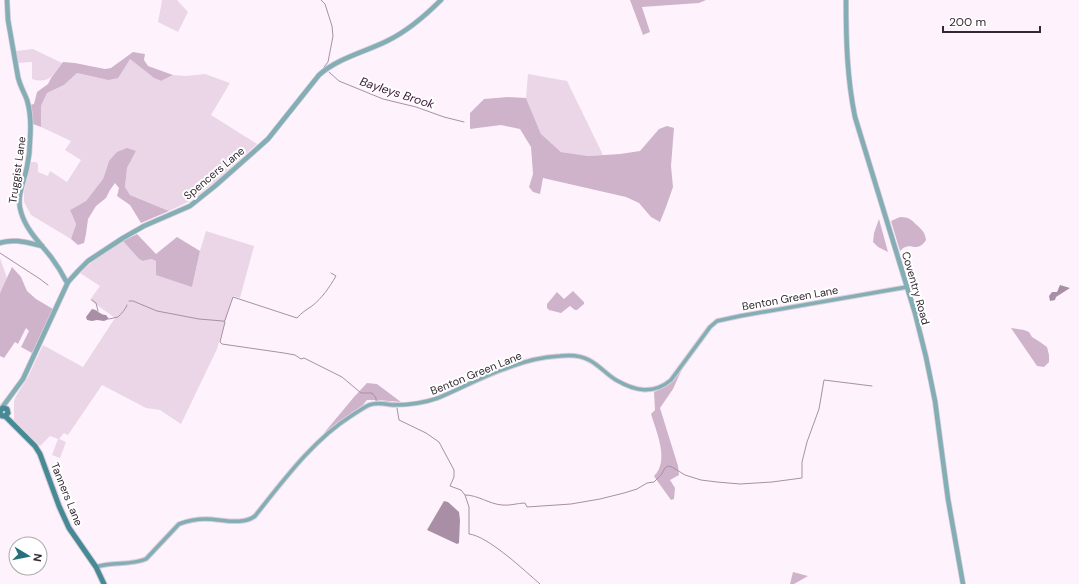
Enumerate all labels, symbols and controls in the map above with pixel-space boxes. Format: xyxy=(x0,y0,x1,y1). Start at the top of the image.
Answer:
scale bar xyxy=(943,8,1040,34)
text: 200 m xyxy=(949,14,986,30)
water label: Bayleys Brook xyxy=(358,73,437,113)
street label: Truggist Lane xyxy=(5,136,29,204)
street label: Spencers Lane xyxy=(181,143,247,203)
street label: Coventry Road xyxy=(899,250,933,326)
street label: Benton Green Lane xyxy=(741,283,839,313)
street label: Benton Green Lane xyxy=(428,348,524,398)
street label: Tanners Lane xyxy=(48,460,86,528)
north arrow xyxy=(8,536,48,576)
text: N xyxy=(30,553,45,563)

